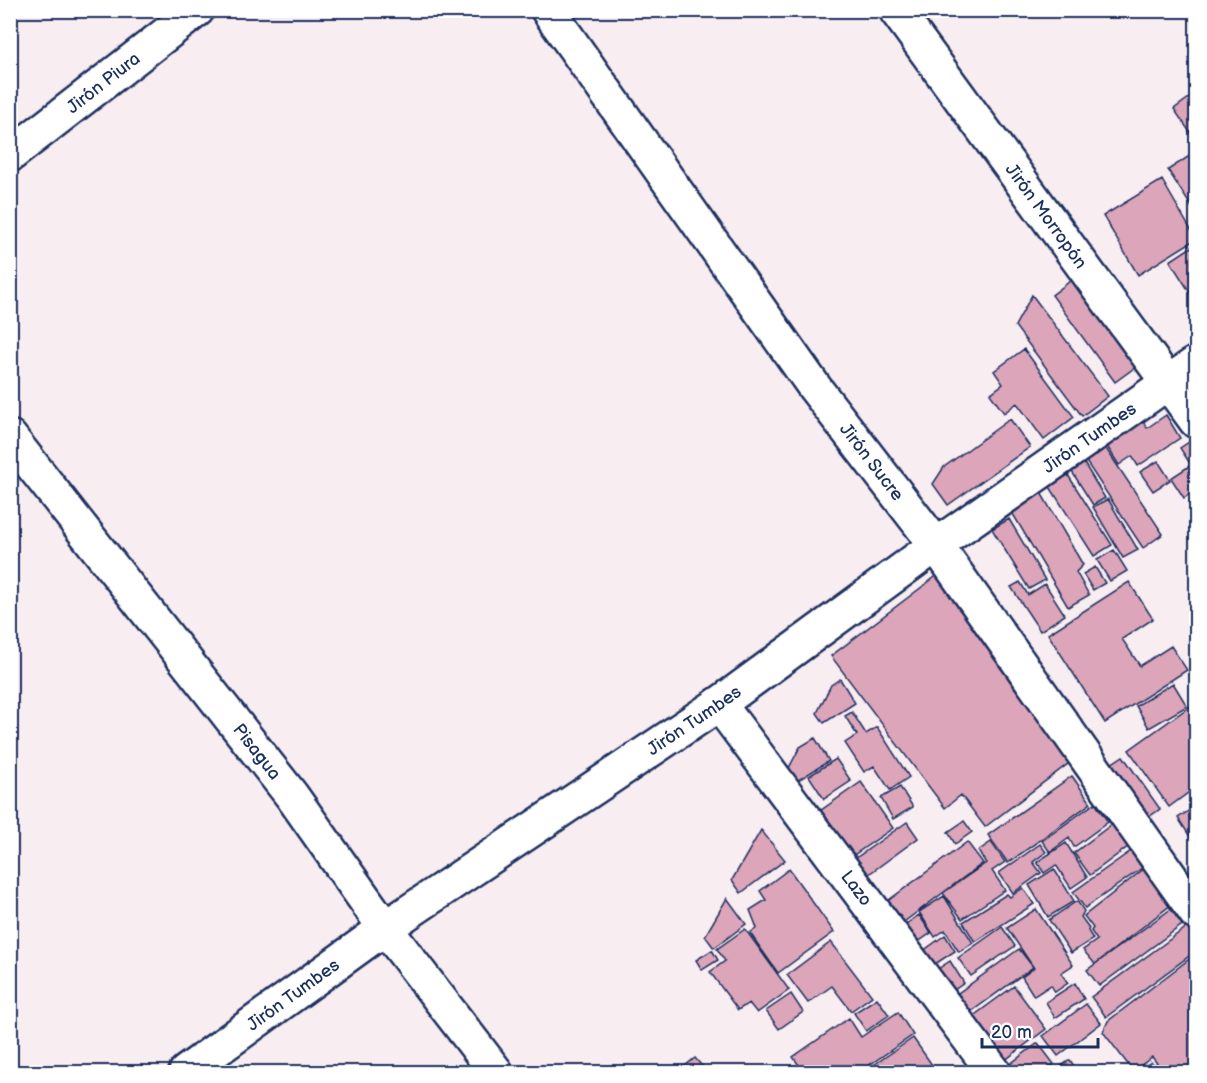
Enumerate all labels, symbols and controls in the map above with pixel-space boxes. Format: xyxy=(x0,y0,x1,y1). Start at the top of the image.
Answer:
street label: Jirón Piura xyxy=(63,48,144,118)
street label: Jirón Morropón xyxy=(1001,160,1091,273)
street label: Jirón Tumbes xyxy=(1039,398,1140,478)
street label: Jirón Sucre xyxy=(835,419,908,505)
street label: Jirón Tumbes xyxy=(643,681,746,760)
street label: Pisagua xyxy=(228,720,285,784)
street label: Lazo xyxy=(836,867,876,910)
street label: Jirón Tumbes xyxy=(243,954,344,1036)
scale bar xyxy=(982,1011,1098,1049)
text: 20 m xyxy=(991,1022,1032,1043)

